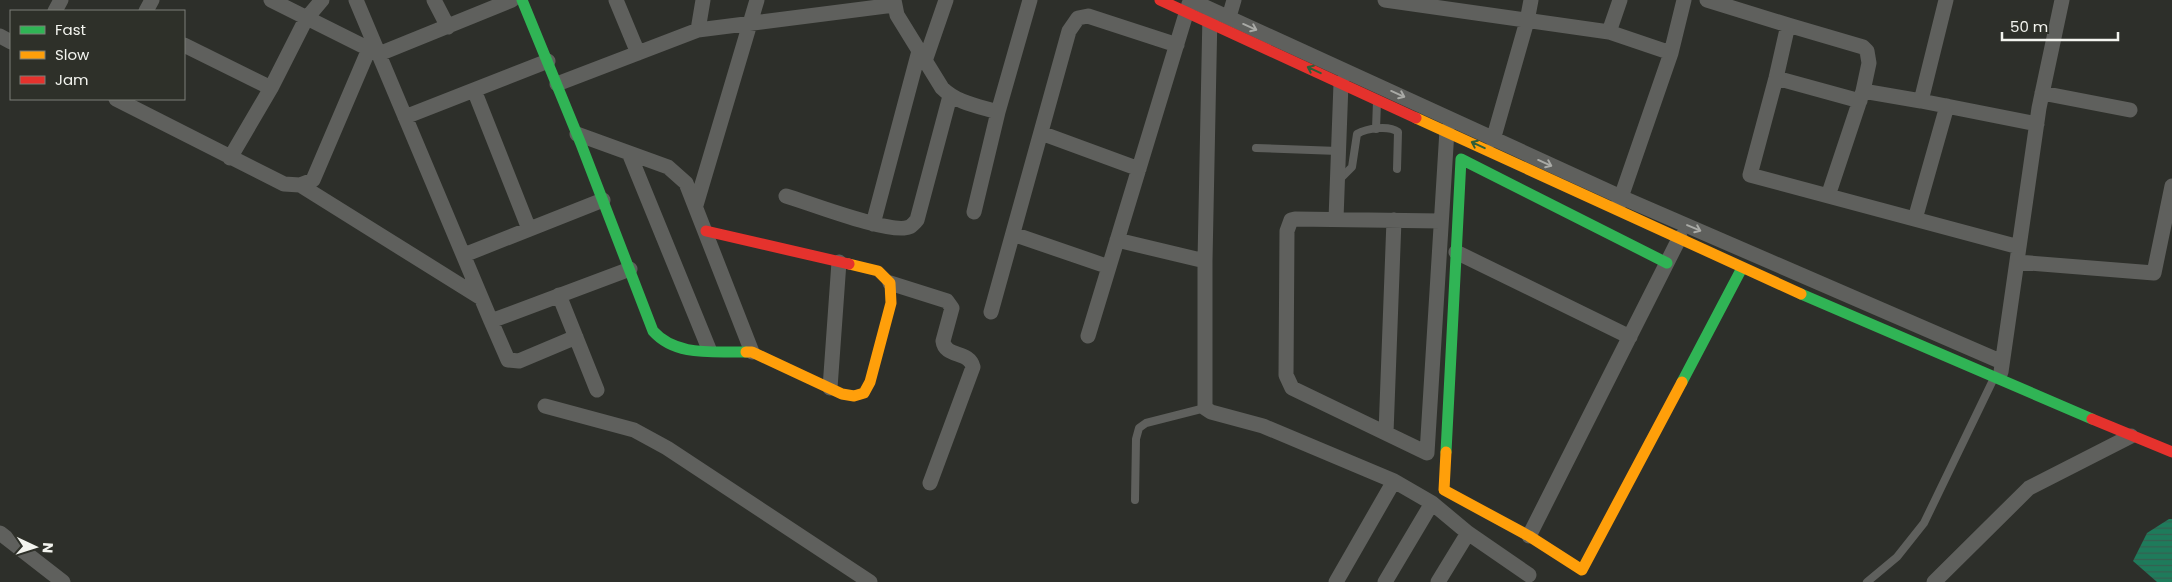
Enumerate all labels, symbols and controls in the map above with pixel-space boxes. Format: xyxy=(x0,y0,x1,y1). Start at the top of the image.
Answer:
legend xyxy=(10,10,185,100)
scale bar xyxy=(2002,10,2118,42)
text: 50 m xyxy=(2010,16,2048,37)
text: Fast xyxy=(55,19,86,40)
one-way arrow xyxy=(1242,23,1257,33)
text: Slow xyxy=(55,44,90,65)
one-way arrow xyxy=(1307,65,1322,74)
text: Jam xyxy=(55,69,89,90)
one-way arrow xyxy=(1390,90,1405,100)
one-way arrow xyxy=(1471,139,1486,149)
one-way arrow xyxy=(1537,159,1552,169)
one-way arrow xyxy=(1686,224,1701,234)
north arrow xyxy=(10,522,60,572)
text: N xyxy=(38,542,58,554)

